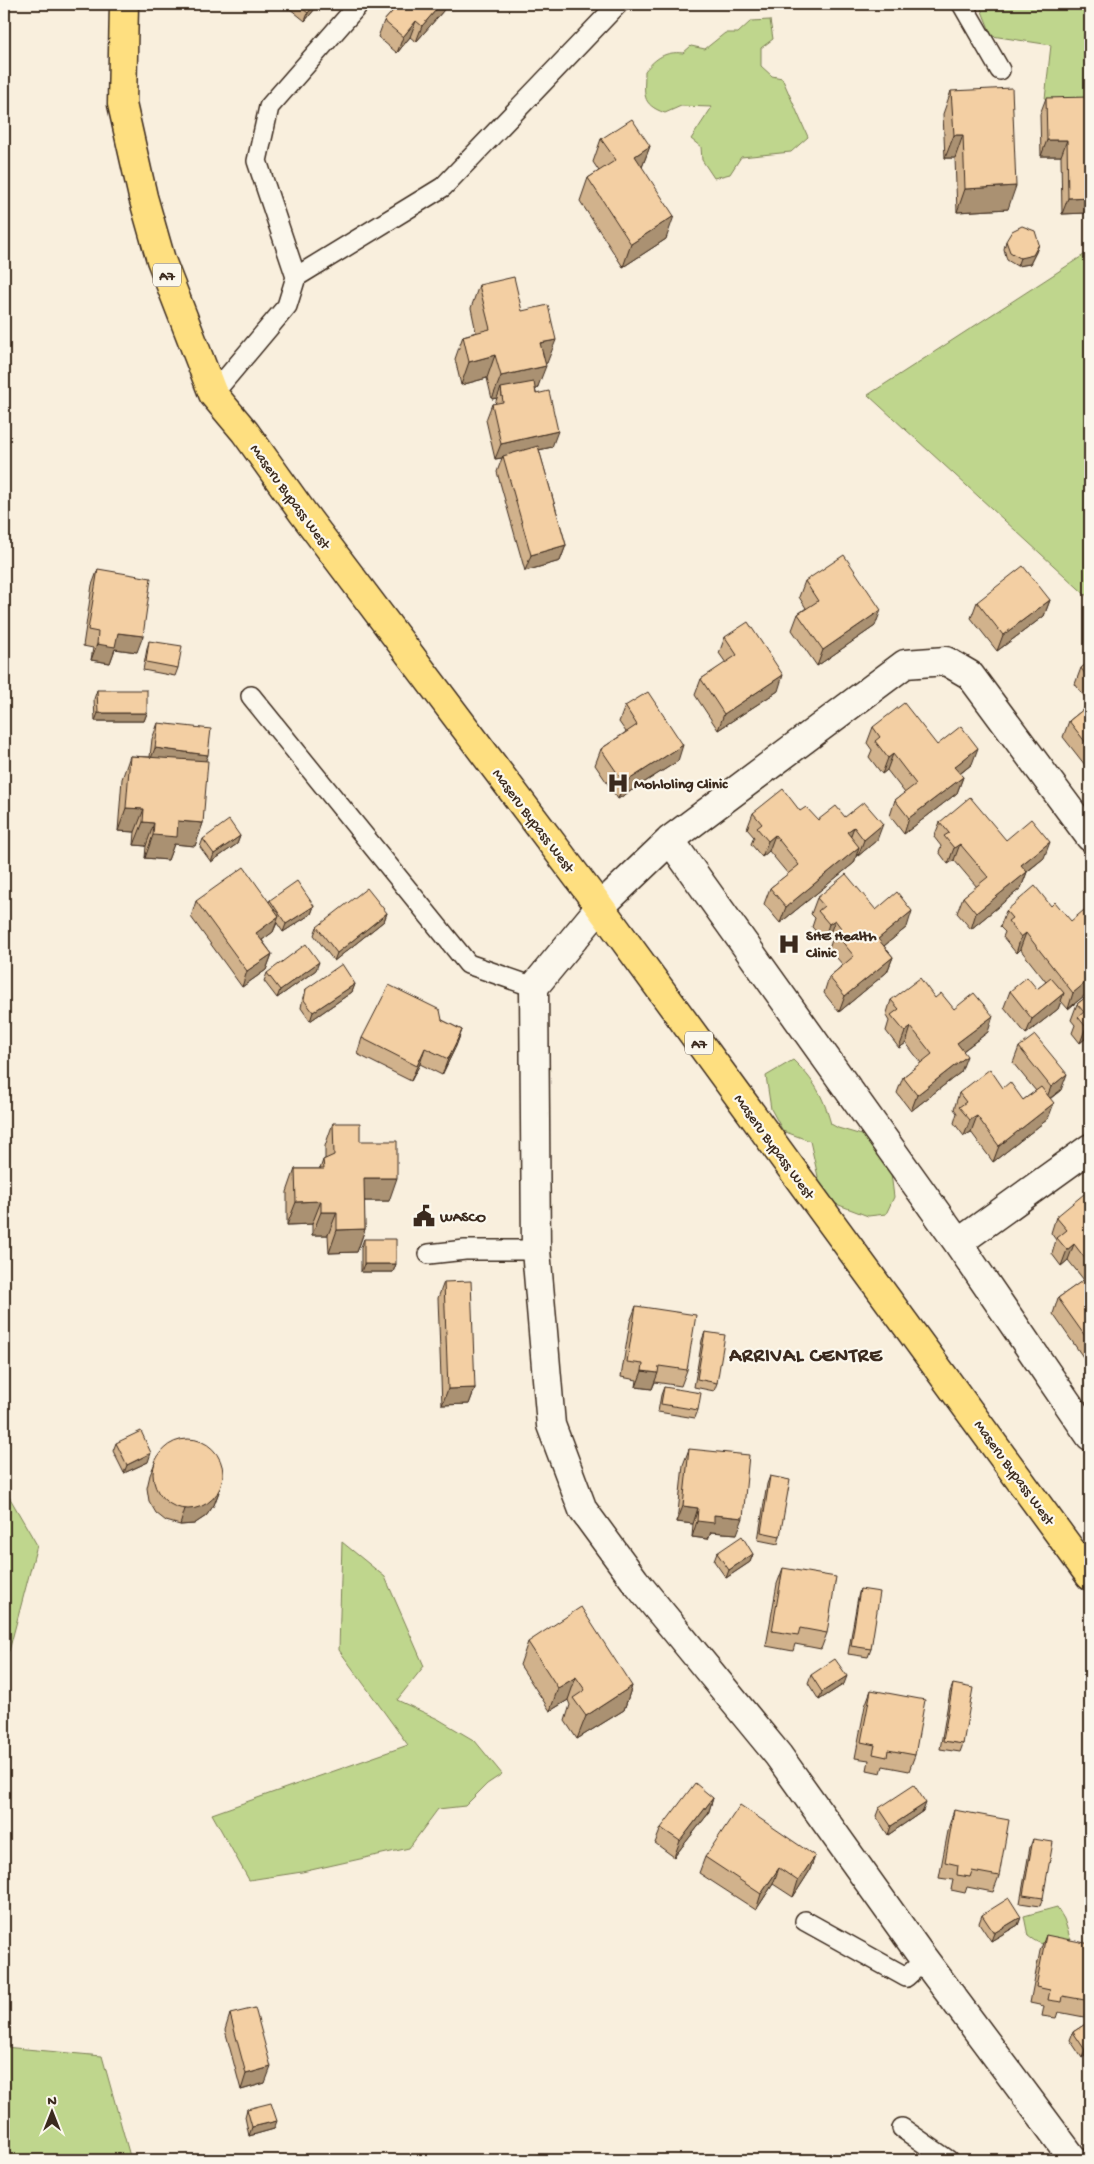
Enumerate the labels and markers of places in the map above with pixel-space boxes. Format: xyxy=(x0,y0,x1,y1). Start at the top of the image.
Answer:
hospital icon: Mohloling Clinic xyxy=(605,770,631,796)
place label: Mohloling Clinic xyxy=(634,776,728,794)
place label: SHE Health Clinic xyxy=(805,928,877,963)
hospital icon: SHE Health Clinic xyxy=(776,931,802,957)
public building icon: WASCO xyxy=(411,1203,437,1229)
place label: WASCO xyxy=(439,1209,487,1227)

